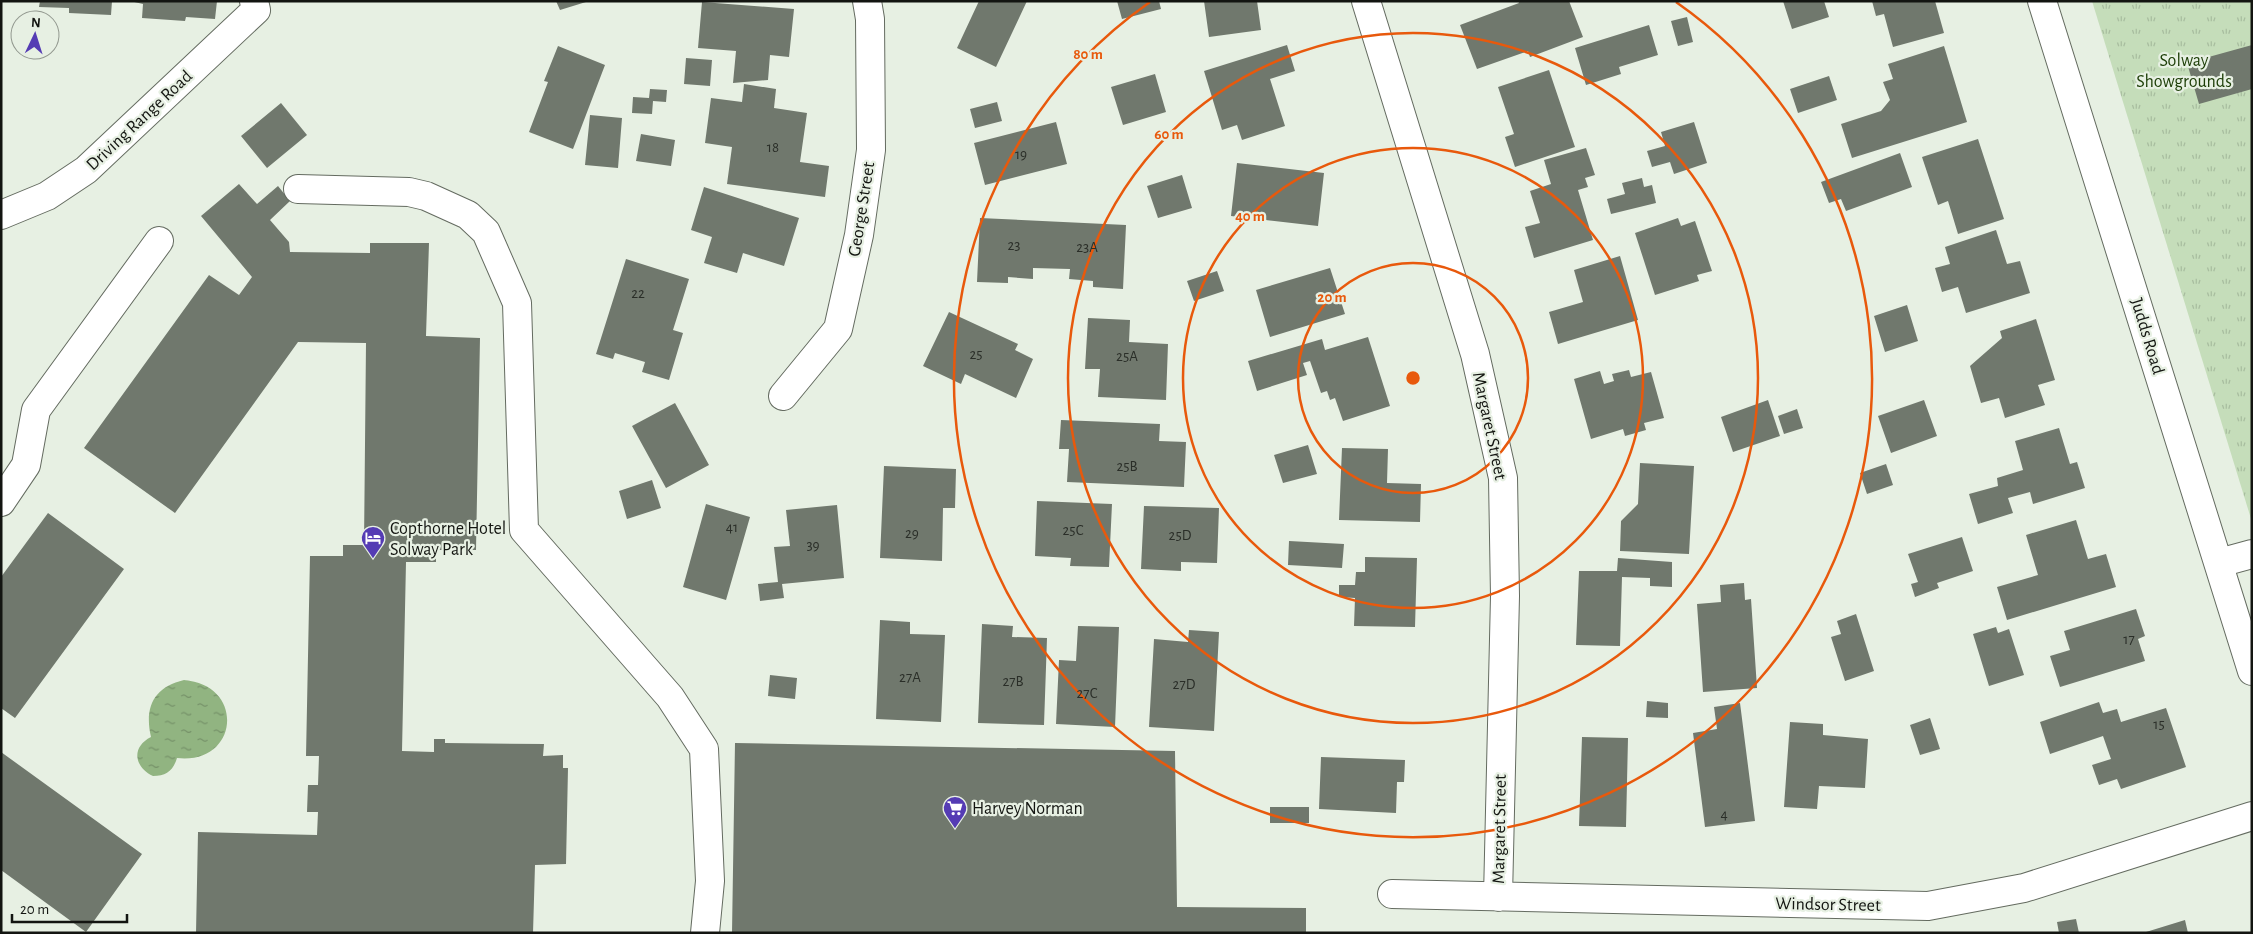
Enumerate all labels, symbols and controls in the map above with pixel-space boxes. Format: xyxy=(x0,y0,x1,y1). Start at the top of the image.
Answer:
north arrow xyxy=(10,10,60,60)
text: N xyxy=(30,16,41,30)
text: 80 m xyxy=(1073,47,1103,62)
park label: Solway Showgrounds xyxy=(2136,52,2232,91)
street label: Driving Range Road xyxy=(83,67,196,174)
text: 60 m xyxy=(1154,127,1184,142)
house number: 18 xyxy=(767,140,779,155)
house number: 19 xyxy=(1015,147,1027,162)
street label: George Street xyxy=(846,160,878,258)
text: 40 m xyxy=(1235,209,1265,224)
house number: 23 xyxy=(1007,238,1021,253)
house number: 23A xyxy=(1076,240,1098,255)
house number: 22 xyxy=(631,286,645,301)
text: 20 m xyxy=(1317,290,1347,305)
street label: Judds Road xyxy=(2127,296,2167,377)
house number: 25 xyxy=(969,347,983,362)
house number: 25A xyxy=(1116,349,1138,364)
centre of rings xyxy=(1404,369,1422,387)
street label: Margaret Street xyxy=(1469,371,1509,482)
house number: 25B xyxy=(1116,459,1138,474)
place label: Copthorne Hotel Solway Park xyxy=(390,520,506,559)
house number: 41 xyxy=(726,520,738,535)
house number: 25C xyxy=(1063,523,1084,538)
hotel icon: Copthorne Hotel Solway Park xyxy=(360,525,386,559)
house number: 29 xyxy=(905,526,919,541)
house number: 25D xyxy=(1169,528,1192,543)
house number: 39 xyxy=(806,538,820,553)
house number: 17 xyxy=(2123,632,2135,647)
house number: 27A xyxy=(899,670,921,685)
house number: 27B xyxy=(1002,674,1024,689)
house number: 27D xyxy=(1173,677,1196,692)
house number: 27C xyxy=(1077,686,1098,701)
house number: 15 xyxy=(2153,717,2165,732)
street label: Margaret Street xyxy=(1490,774,1510,884)
supermarket icon: Harvey Norman xyxy=(942,795,968,829)
place label: Harvey Norman xyxy=(972,800,1083,818)
house number: 4 xyxy=(1720,807,1728,822)
scale bar xyxy=(12,892,128,924)
street label: Windsor Street xyxy=(1775,895,1881,915)
text: 20 m xyxy=(20,902,49,917)

